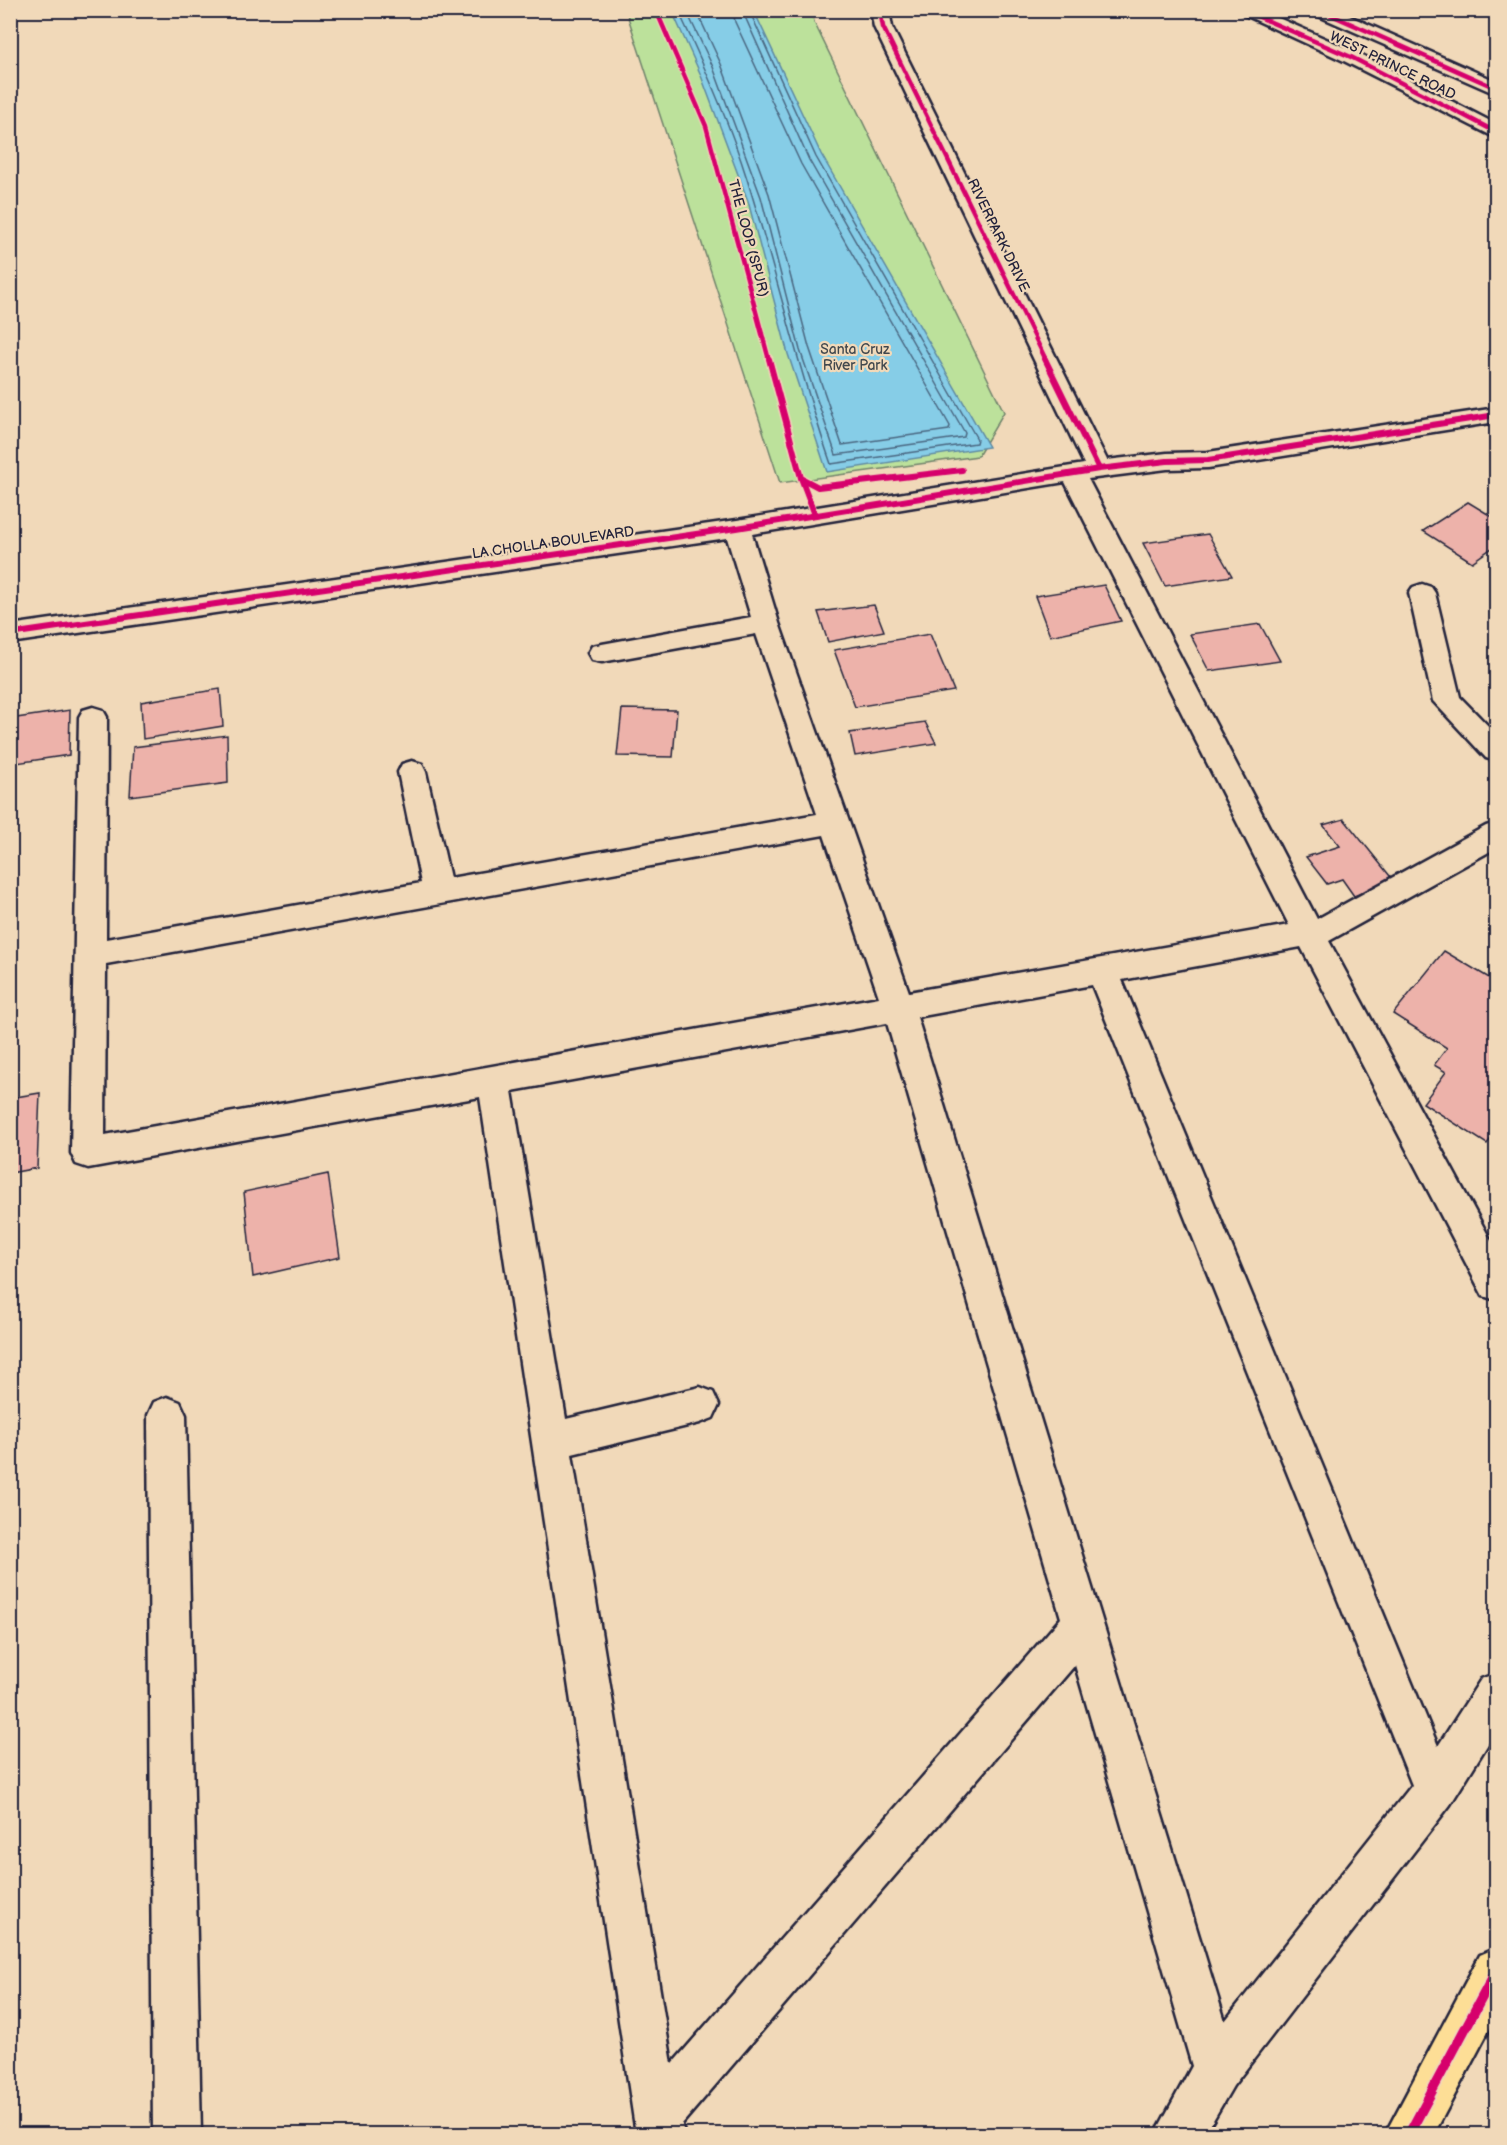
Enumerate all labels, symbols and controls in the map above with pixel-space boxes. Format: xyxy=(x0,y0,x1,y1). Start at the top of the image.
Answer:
street label: WEST PRINCE ROAD xyxy=(1327,28,1459,103)
street label: RIVERPARK DRIVE xyxy=(964,176,1033,295)
street label: THE LOOP (SPUR) xyxy=(725,178,772,299)
park label: Santa Cruz River Park xyxy=(820,341,890,374)
street label: LA CHOLLA BOULEVARD xyxy=(471,523,635,562)

